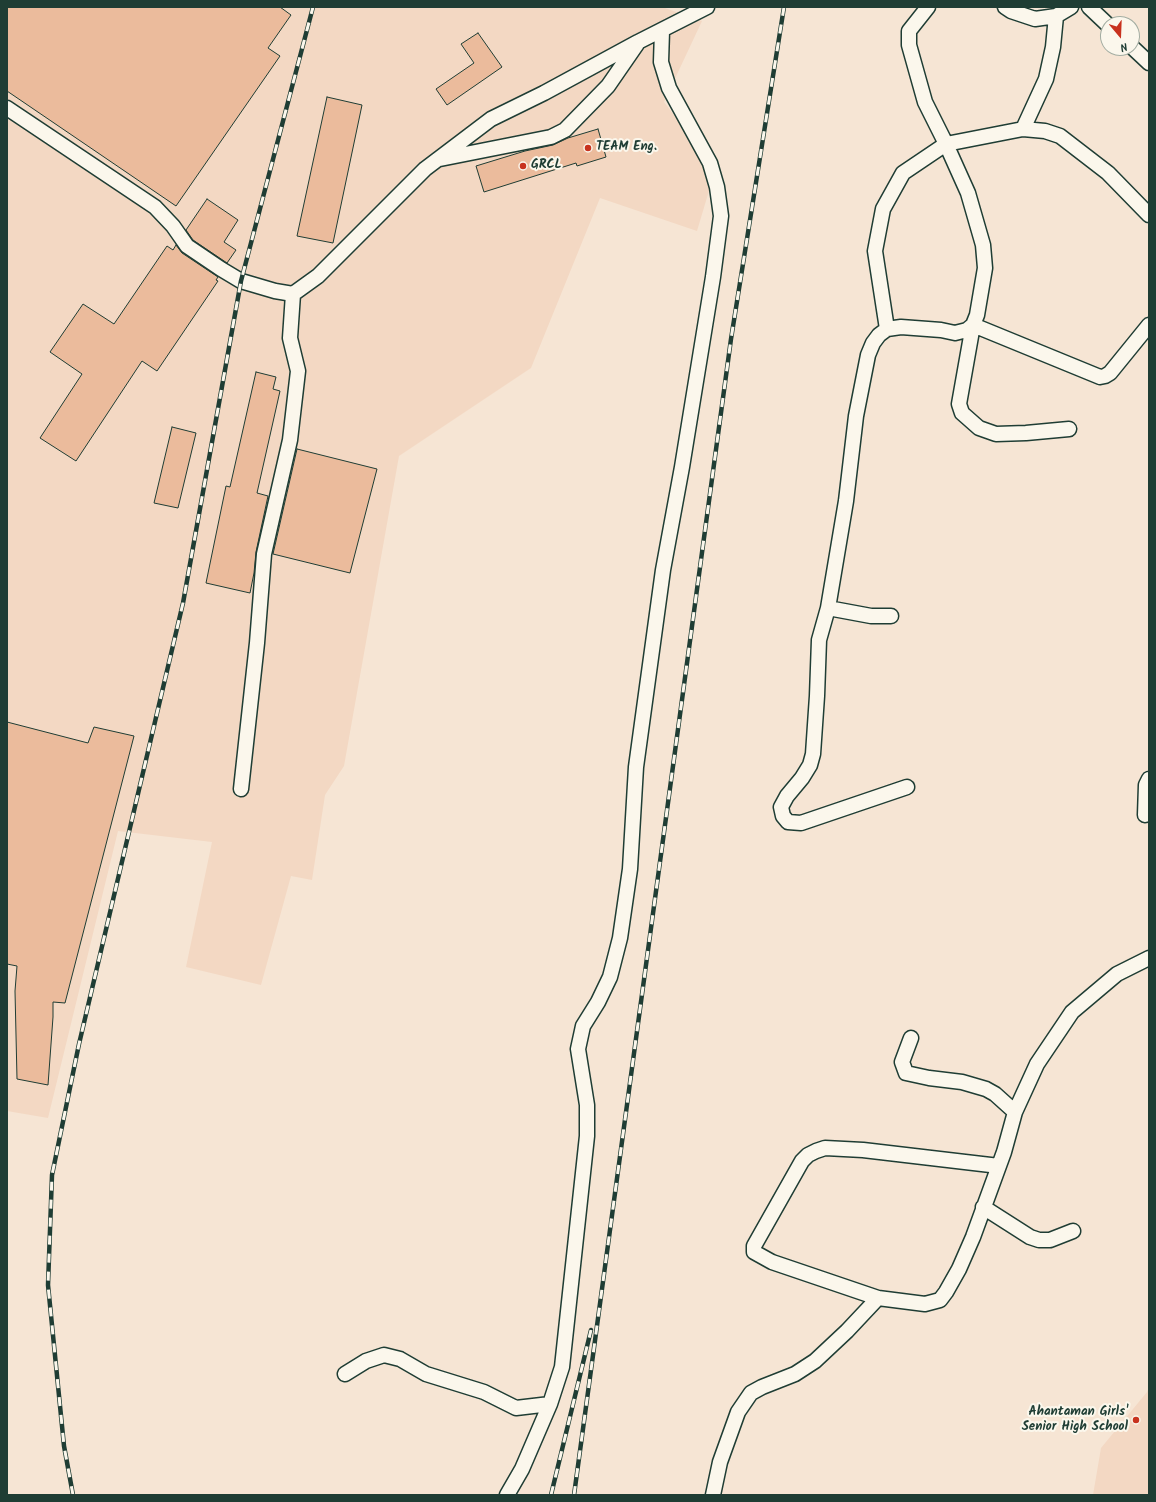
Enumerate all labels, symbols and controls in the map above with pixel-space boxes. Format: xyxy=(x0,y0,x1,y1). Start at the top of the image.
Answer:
north arrow xyxy=(1100,16,1140,56)
text: N xyxy=(1117,37,1130,56)
place label: TEAM Eng. xyxy=(596,140,657,156)
marker: TEAM Eng. xyxy=(583,143,593,153)
place label: GRCL xyxy=(531,158,562,174)
marker: GRCL xyxy=(518,161,528,171)
place label: Ahantaman Girls' Senior High School xyxy=(1022,1405,1128,1436)
marker: Ahantaman Girls' Senior High School xyxy=(1131,1415,1141,1425)

